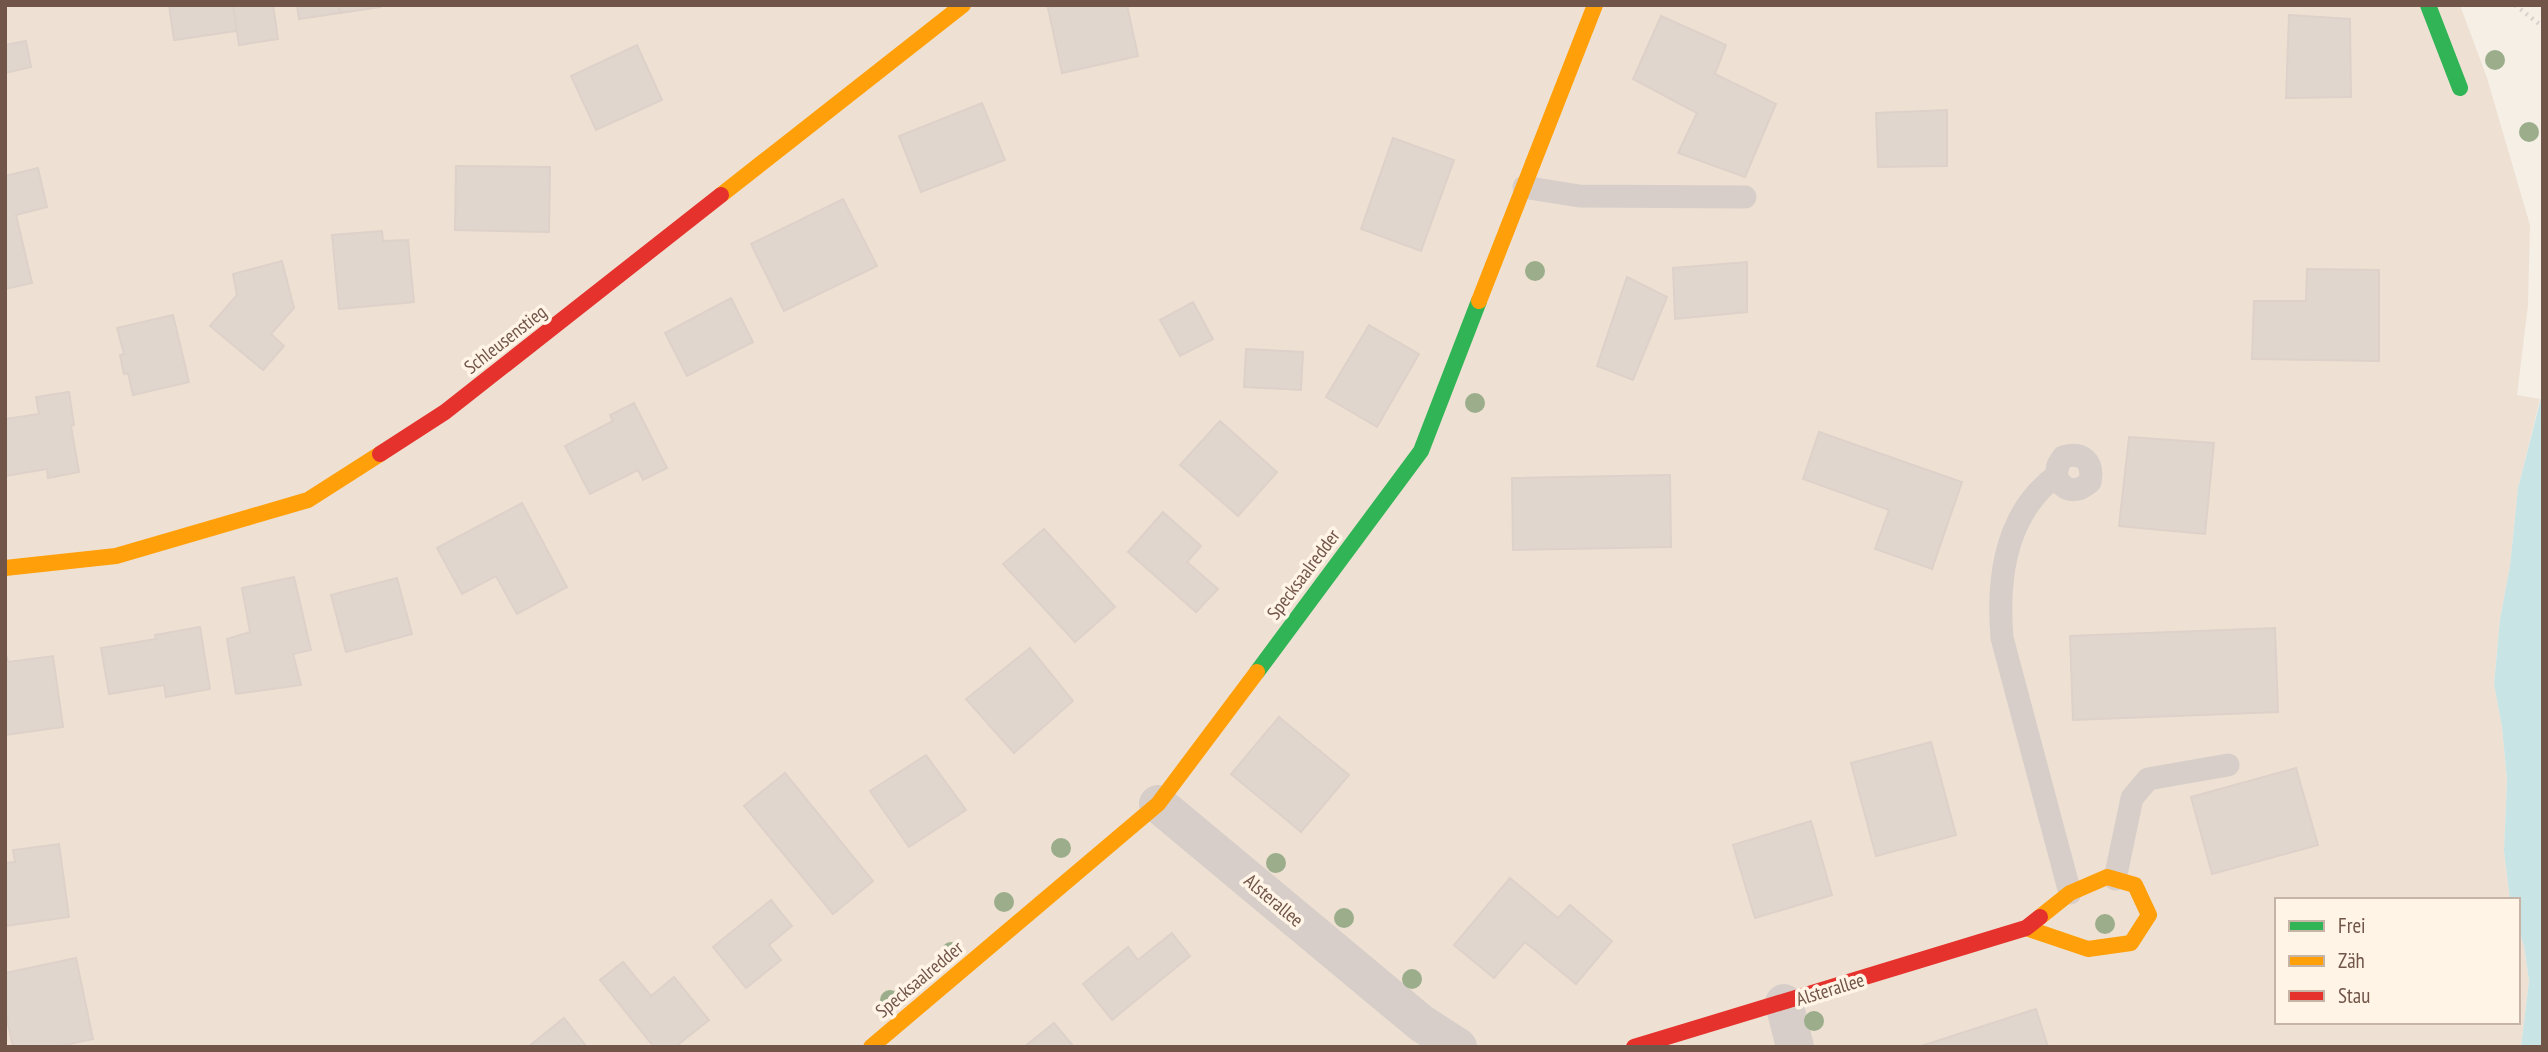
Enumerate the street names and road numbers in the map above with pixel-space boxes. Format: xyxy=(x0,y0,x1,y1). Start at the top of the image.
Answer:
street label: Schleusenstieg xyxy=(459,299,551,379)
street label: Specksaalredder xyxy=(1261,523,1345,624)
street label: Alsterallee xyxy=(1239,868,1309,932)
street label: Specksaalredder xyxy=(870,935,968,1023)
street label: Alsterallee xyxy=(1793,967,1867,1011)

